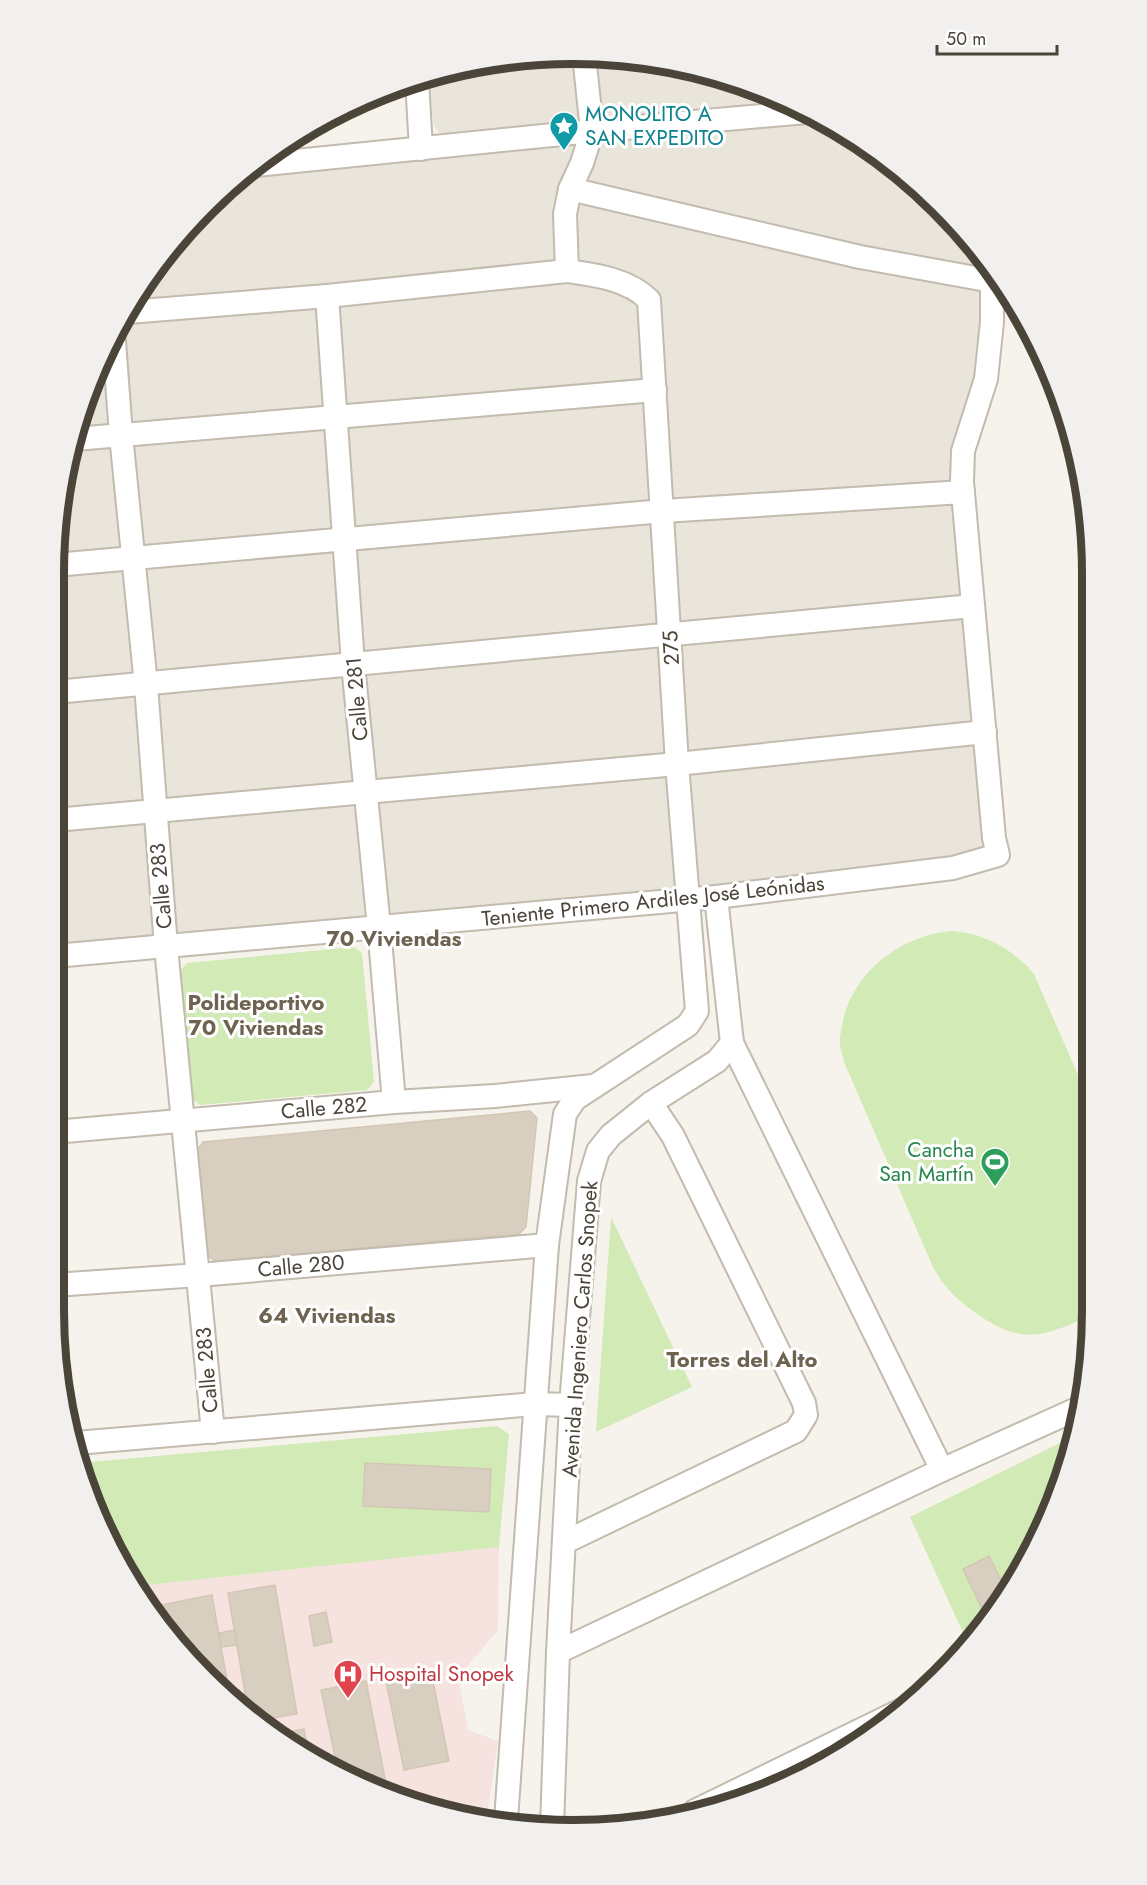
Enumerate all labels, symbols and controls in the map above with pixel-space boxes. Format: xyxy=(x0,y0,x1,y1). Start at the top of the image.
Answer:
scale bar xyxy=(937,18,1057,56)
text: 50 m xyxy=(946,26,986,52)
place label: MONOLITO A SAN EXPEDITO xyxy=(585,99,724,153)
place icon: MONOLITO A SAN EXPEDITO xyxy=(548,110,580,152)
street label: 275 xyxy=(655,630,687,666)
street label: Calle 281 xyxy=(338,656,376,742)
street label: Calle 283 xyxy=(142,842,180,930)
street label: Teniente Primero Ardiles José Leónidas xyxy=(480,868,826,934)
district label: 70 Viviendas xyxy=(326,922,462,954)
district label: Polideportivo 70 Viviendas xyxy=(187,986,325,1043)
street label: Calle 282 xyxy=(280,1089,368,1127)
place label: Cancha San Martín xyxy=(879,1135,974,1189)
sports icon: Cancha San Martín xyxy=(979,1146,1011,1188)
street label: Avenida Ingeniero Carlos Snopek xyxy=(555,1179,605,1478)
street label: Calle 280 xyxy=(256,1247,346,1285)
district label: 64 Viviendas xyxy=(258,1299,396,1331)
street label: Calle 283 xyxy=(188,1326,226,1414)
district label: Torres del Alto xyxy=(667,1343,817,1375)
hospital icon: Hospital Snopek xyxy=(332,1658,364,1700)
place label: Hospital Snopek xyxy=(369,1659,514,1689)

